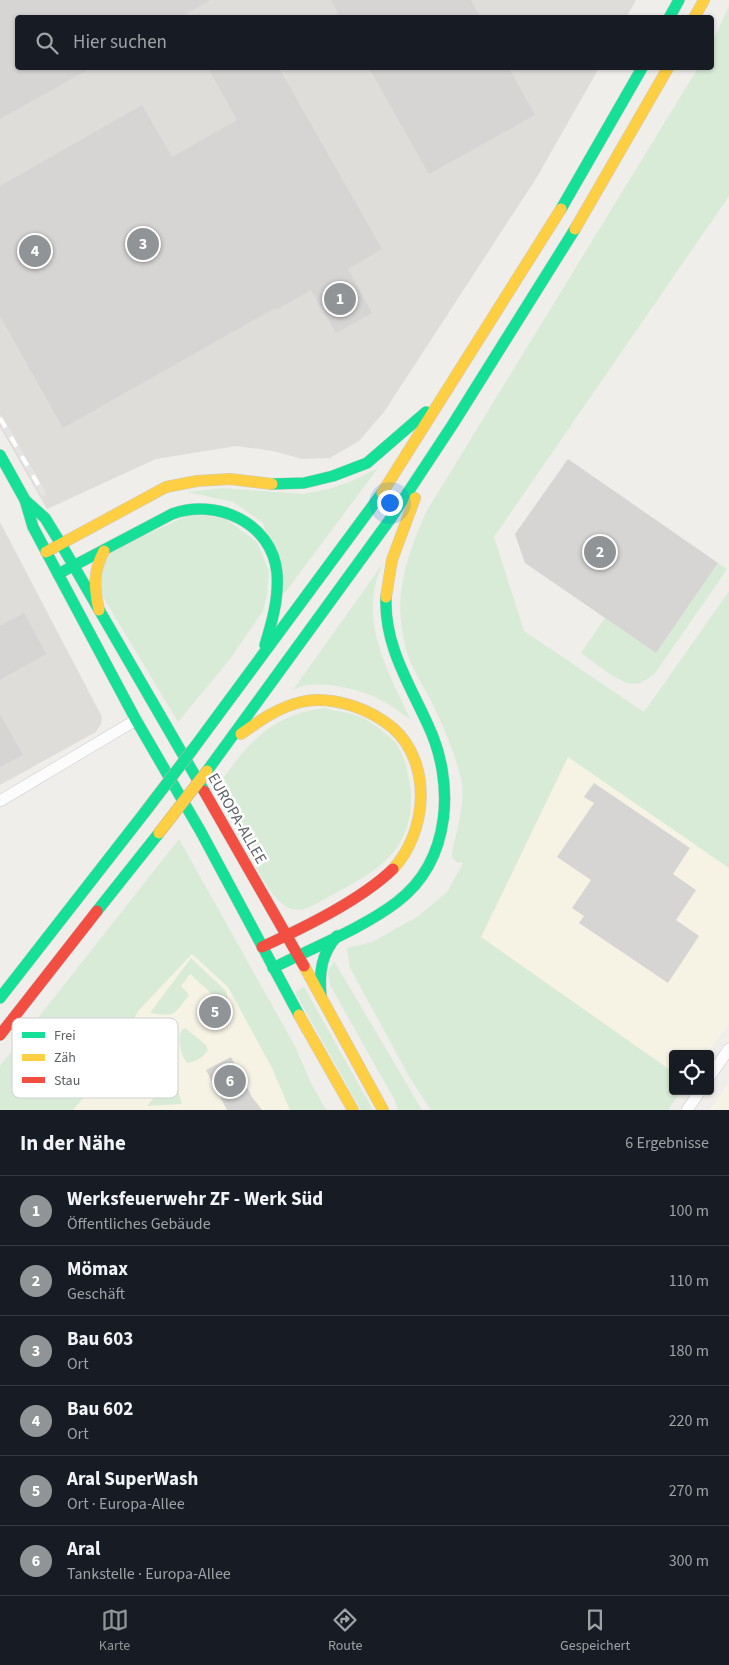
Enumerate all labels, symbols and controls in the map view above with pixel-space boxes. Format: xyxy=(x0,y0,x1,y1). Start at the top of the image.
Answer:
search box xyxy=(15,15,714,70)
icon: search xyxy=(33,29,61,57)
text: Hier suchen xyxy=(73,29,167,56)
pin: 3 xyxy=(127,225,159,263)
pin: 4 xyxy=(19,232,51,270)
pin: 1 xyxy=(324,280,356,318)
your location xyxy=(377,490,403,516)
pin: 2 xyxy=(584,533,616,571)
street label: EUROPA-ALLEE xyxy=(202,769,272,868)
pin: 5 xyxy=(199,993,231,1031)
legend xyxy=(12,1018,178,1098)
text: Frei xyxy=(54,1026,76,1046)
text: Zäh xyxy=(54,1048,76,1068)
map controls xyxy=(669,1050,714,1095)
button: locate xyxy=(669,1050,714,1095)
pin: 6 xyxy=(214,1062,246,1100)
text: Stau xyxy=(54,1071,80,1091)
text: In der Nähe xyxy=(20,1128,126,1158)
text: 6 Ergebnisse xyxy=(625,1132,709,1154)
text: Werksfeuerwehr ZF - Werk Süd xyxy=(67,1186,323,1213)
text: 1 xyxy=(32,1200,40,1222)
text: 100 m xyxy=(669,1200,709,1222)
text: Öffentliches Gebäude xyxy=(67,1213,211,1235)
text: Mömax xyxy=(67,1256,128,1283)
text: 2 xyxy=(32,1270,40,1292)
text: 110 m xyxy=(669,1270,709,1292)
text: Geschäft xyxy=(67,1283,125,1305)
text: Bau 603 xyxy=(67,1326,133,1353)
text: 3 xyxy=(32,1340,40,1362)
text: 180 m xyxy=(669,1340,709,1362)
text: Ort xyxy=(67,1353,89,1375)
text: Bau 602 xyxy=(67,1396,133,1423)
text: 4 xyxy=(32,1410,40,1432)
text: 220 m xyxy=(669,1410,709,1432)
text: Ort xyxy=(67,1423,89,1445)
text: Aral SuperWash xyxy=(67,1466,198,1493)
text: 5 xyxy=(32,1480,40,1502)
text: 270 m xyxy=(669,1480,709,1502)
text: Ort · Europa-Allee xyxy=(67,1493,185,1515)
text: Aral xyxy=(67,1536,100,1563)
text: 6 xyxy=(32,1550,40,1572)
text: 300 m xyxy=(669,1550,709,1572)
text: Tankstelle · Europa-Allee xyxy=(67,1563,231,1585)
tab: Karte xyxy=(99,1606,130,1656)
tab: Route xyxy=(328,1606,362,1656)
tab: Gespeichert xyxy=(560,1606,630,1656)

